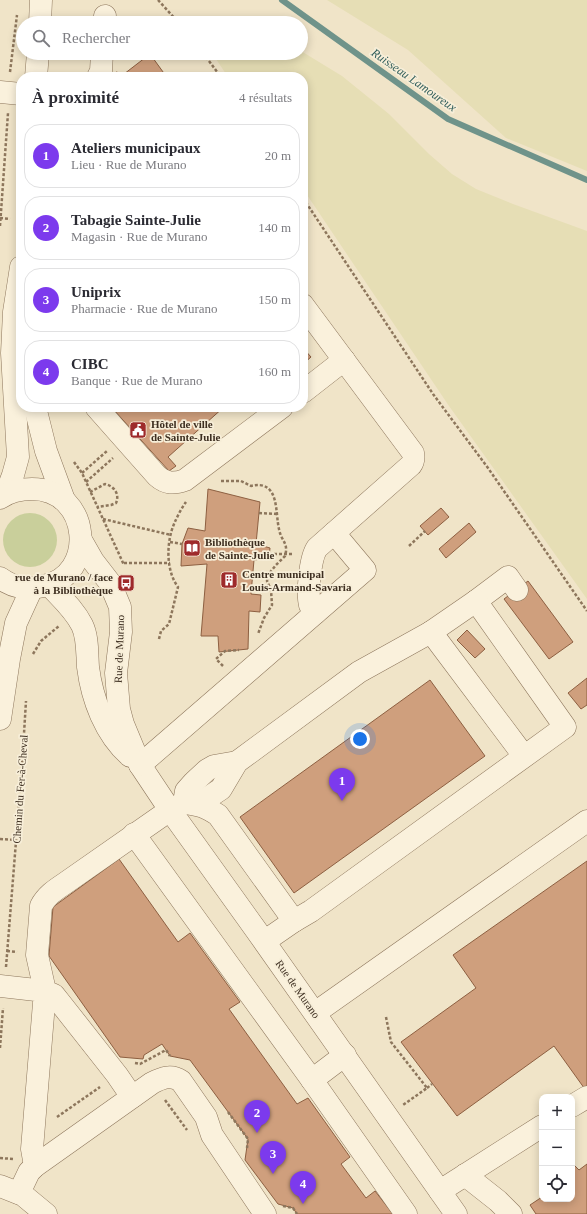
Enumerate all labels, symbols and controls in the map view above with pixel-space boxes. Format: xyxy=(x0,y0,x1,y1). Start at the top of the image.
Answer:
search box xyxy=(16,16,308,60)
icon: search xyxy=(30,27,52,49)
text: Rechercher xyxy=(62,30,130,46)
water label: Ruisseau Lamoureux xyxy=(368,45,460,115)
text: À proximité xyxy=(32,88,119,107)
text: 4 résultats xyxy=(239,90,292,105)
text: Ateliers municipaux xyxy=(71,140,201,156)
text: 1 xyxy=(43,148,49,163)
text: 20 m xyxy=(265,148,291,163)
text: Lieu · Rue de Murano xyxy=(71,157,187,172)
text: Tabagie Sainte-Julie xyxy=(71,212,201,228)
text: 2 xyxy=(43,220,49,235)
text: 140 m xyxy=(258,220,291,235)
text: Magasin · Rue de Murano xyxy=(71,229,207,244)
text: Uniprix xyxy=(71,284,121,300)
text: 3 xyxy=(43,292,49,307)
text: 150 m xyxy=(258,292,291,307)
text: Pharmacie · Rue de Murano xyxy=(71,301,218,316)
text: CIBC xyxy=(71,356,109,372)
text: 4 xyxy=(43,364,49,379)
text: 160 m xyxy=(258,364,291,379)
text: Banque · Rue de Murano xyxy=(71,373,202,388)
place label: Hôtel de ville de Sainte-Julie xyxy=(151,418,220,443)
public building icon: Hôtel de ville de Sainte-Julie xyxy=(128,420,148,440)
place label: Bibliothèque de Sainte-Julie xyxy=(205,536,274,561)
library icon: Bibliothèque de Sainte-Julie xyxy=(182,538,202,558)
place label: Centre municipal Louis-Armand-Savaria xyxy=(242,568,352,593)
building icon: Centre municipal Louis-Armand-Savaria xyxy=(219,570,239,590)
place label: rue de Murano / face à la Bibliothèque xyxy=(15,571,113,596)
bus stop icon: rue de Murano / face à la Bibliothèque xyxy=(116,573,136,593)
street label: Rue de Murano xyxy=(112,614,126,683)
your location xyxy=(350,729,370,749)
street label: Chemin du Fer-à-Cheval xyxy=(10,734,30,844)
pin: 1 xyxy=(329,768,355,801)
street label: Rue de Murano xyxy=(273,958,323,1021)
map controls xyxy=(539,1094,575,1202)
button: + xyxy=(539,1094,575,1130)
pin: 2 xyxy=(244,1100,270,1133)
button: − xyxy=(539,1130,575,1166)
pin: 3 xyxy=(260,1141,286,1174)
button: locate xyxy=(539,1166,575,1202)
pin: 4 xyxy=(290,1171,316,1204)

